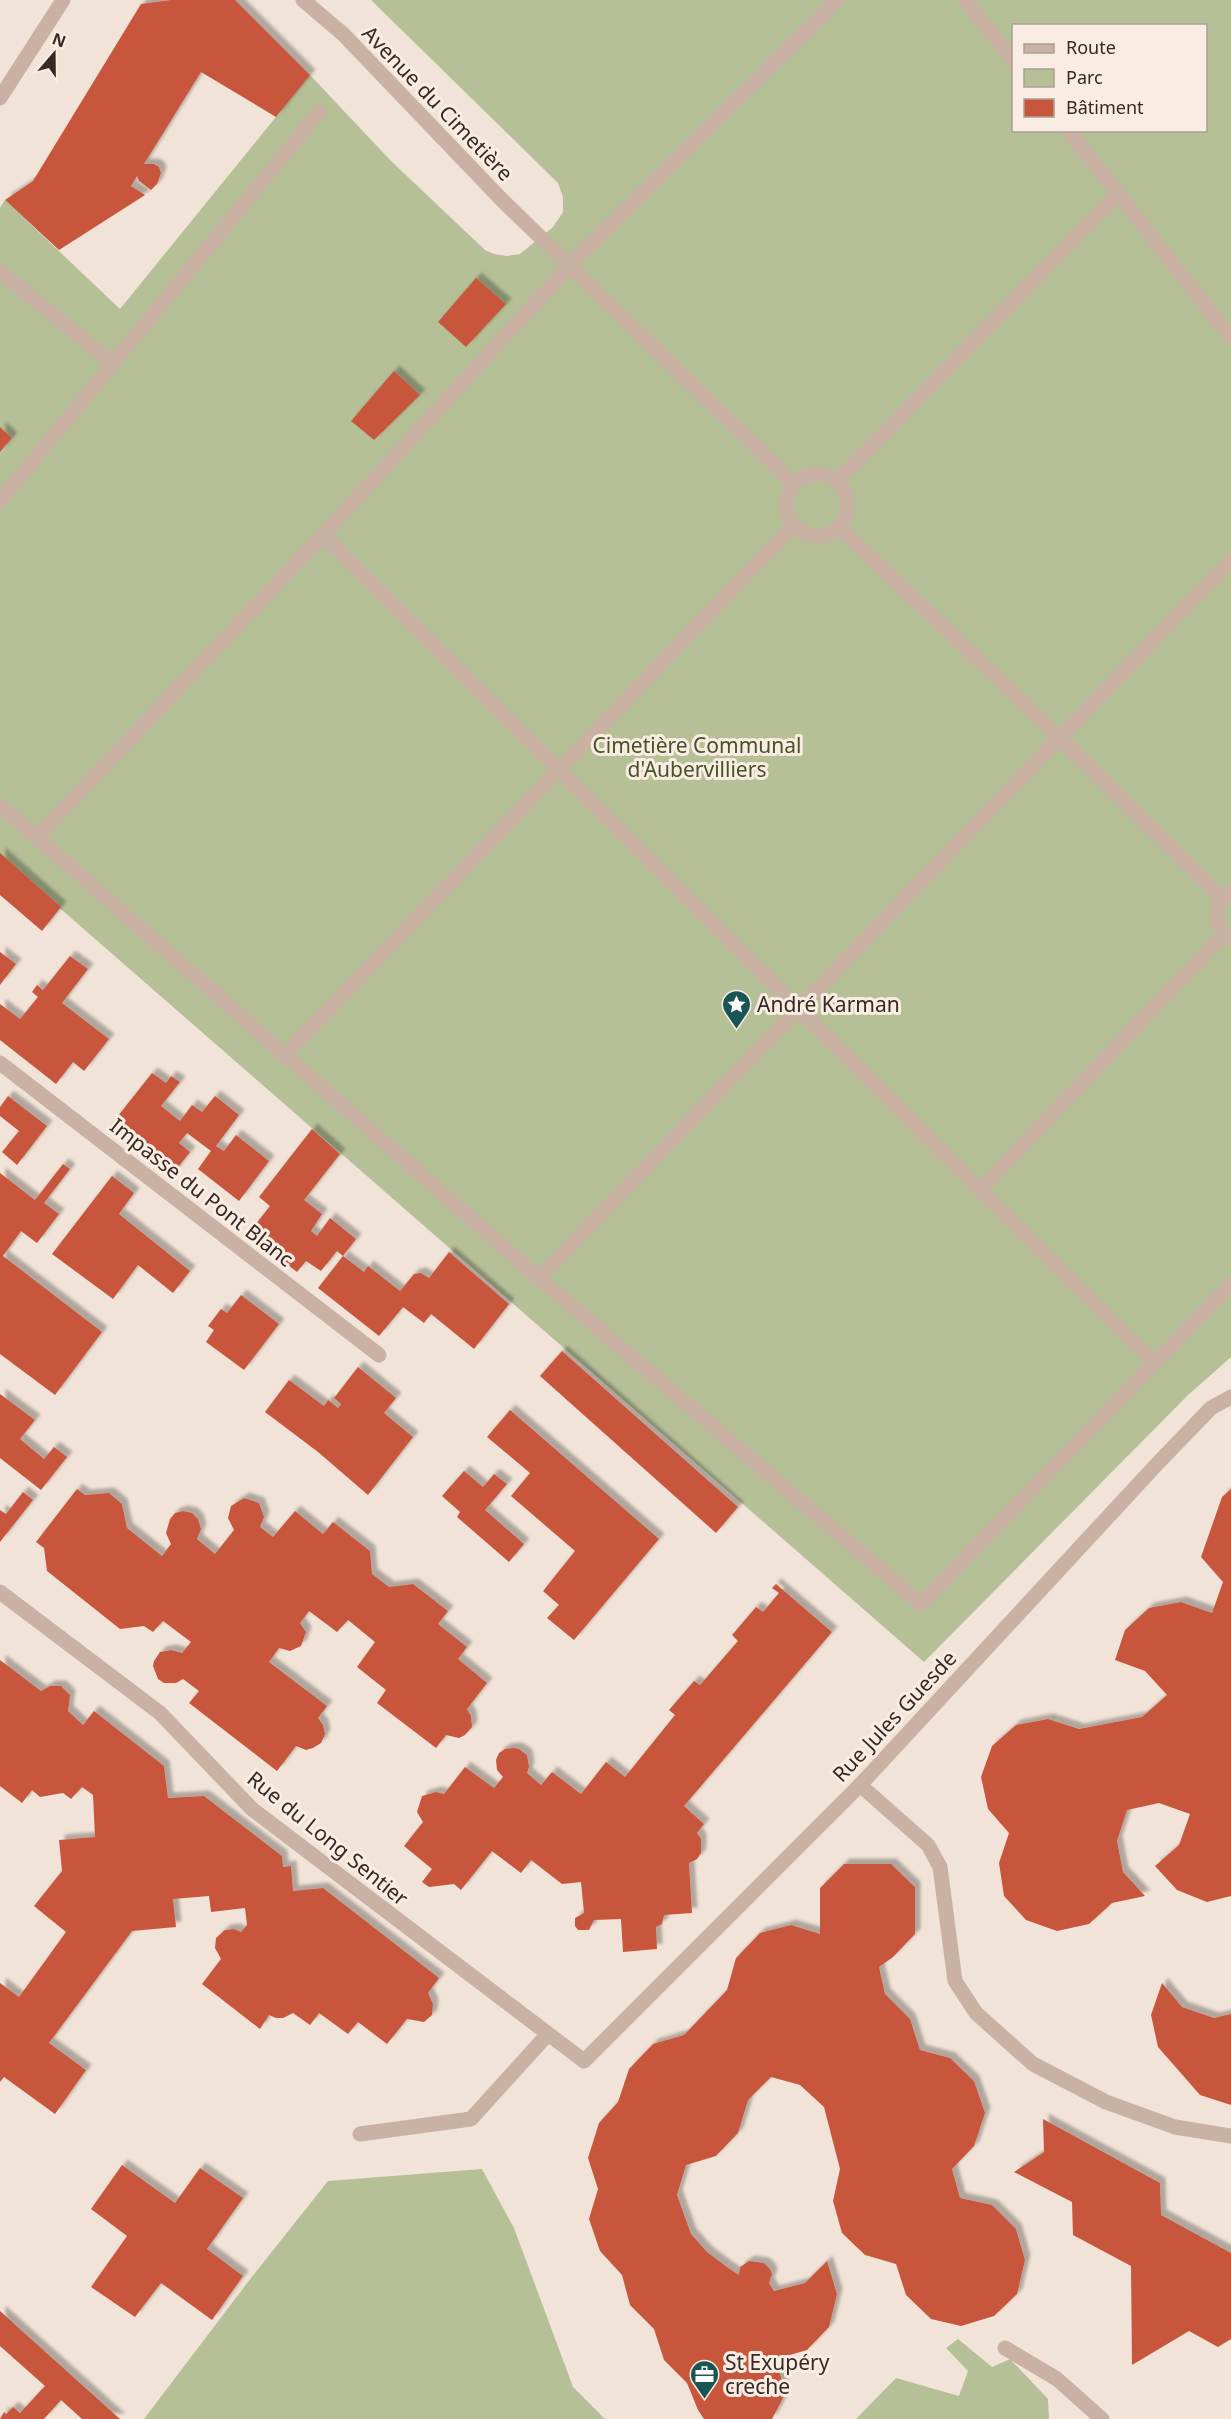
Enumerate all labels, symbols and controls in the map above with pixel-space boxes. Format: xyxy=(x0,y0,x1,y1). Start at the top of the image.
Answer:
street label: Avenue du Cimetière xyxy=(356,19,520,187)
north arrow xyxy=(24,24,84,84)
legend xyxy=(1012,24,1207,132)
text: N xyxy=(49,27,69,52)
text: Route xyxy=(1066,35,1116,59)
text: Parc xyxy=(1066,65,1103,89)
text: Bâtiment xyxy=(1066,95,1144,119)
park label: Cimetière Communal d'Aubervilliers xyxy=(593,731,801,783)
place icon: André Karman xyxy=(720,988,752,1030)
place label: André Karman xyxy=(757,990,900,1018)
street label: Impasse du Pont Blanc xyxy=(105,1112,299,1272)
street label: Rue Jules Guesde xyxy=(826,1644,962,1788)
street label: Rue du Long Sentier xyxy=(242,1764,415,1912)
place label: St Exupéry creche xyxy=(725,2348,830,2400)
office icon: St Exupéry creche xyxy=(688,2358,720,2400)

